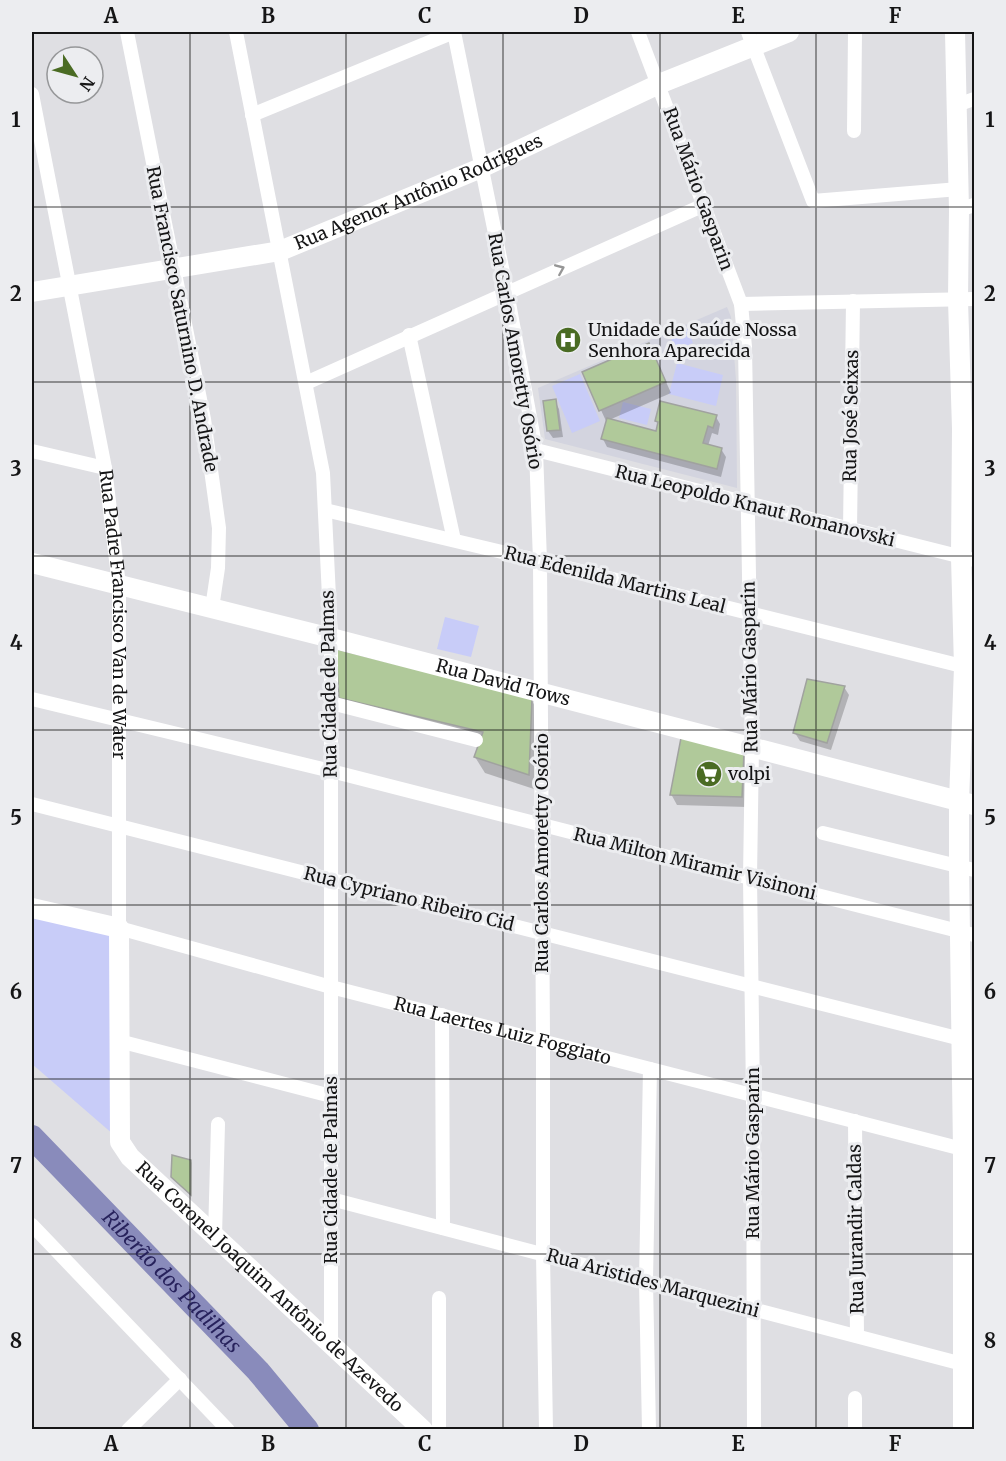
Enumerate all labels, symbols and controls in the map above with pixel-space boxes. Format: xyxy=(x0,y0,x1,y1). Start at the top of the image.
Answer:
text: A xyxy=(103,3,119,28)
text: B xyxy=(261,3,275,28)
text: C xyxy=(418,3,432,28)
text: D xyxy=(573,3,589,28)
text: E xyxy=(731,3,745,28)
text: F xyxy=(889,3,902,28)
north arrow xyxy=(45,45,105,105)
text: N xyxy=(75,73,99,95)
street label: Rua Mário Gasparin xyxy=(658,104,739,274)
text: 1 xyxy=(11,107,21,132)
text: 1 xyxy=(985,107,995,132)
street label: Rua Agenor Antônio Rodrigues xyxy=(291,129,546,255)
street label: Rua Francisco Saturnino D. Andrade xyxy=(142,164,223,474)
street label: Rua Carlos Amoretty Osório xyxy=(483,231,548,471)
one-way arrow xyxy=(554,264,565,276)
text: 2 xyxy=(10,281,22,306)
text: 2 xyxy=(984,281,996,306)
place label: Unidade de Saúde Nossa Senhora Aparecida xyxy=(588,318,797,362)
hospital icon: Unidade de Saúde Nossa Senhora Aparecida xyxy=(553,325,583,355)
street label: Rua José Seixas xyxy=(838,350,863,482)
text: 3 xyxy=(10,456,22,481)
text: 3 xyxy=(984,456,996,481)
street label: Rua Leopoldo Knaut Romanovski xyxy=(613,460,898,552)
street label: Rua Padre Francisco Van de Water xyxy=(94,468,131,760)
street label: Rua Edenilda Martins Leal xyxy=(502,541,729,618)
street label: Rua Mário Gasparin xyxy=(737,581,762,753)
street label: Rua Cidade de Palmas xyxy=(315,590,342,778)
text: 4 xyxy=(10,630,23,655)
text: 4 xyxy=(984,630,997,655)
street label: Rua David Tows xyxy=(433,654,573,711)
street label: Rua Carlos Amoretty Osório xyxy=(530,733,553,973)
supermarket icon: volpi xyxy=(694,759,724,789)
place label: volpi xyxy=(727,762,771,785)
text: 5 xyxy=(10,805,22,830)
text: 5 xyxy=(984,805,996,830)
street label: Rua Milton Miramir Visinoni xyxy=(571,822,819,905)
street label: Rua Cypriano Ribeiro Cid xyxy=(302,861,517,936)
text: 6 xyxy=(10,979,22,1004)
text: 6 xyxy=(984,979,996,1004)
street label: Rua Laertes Luiz Foggiato xyxy=(392,992,614,1069)
street label: Rua Mário Gasparin xyxy=(741,1067,764,1239)
street label: Rua Cidade de Palmas xyxy=(319,1076,342,1264)
street label: Rua Jurandir Caldas xyxy=(843,1144,868,1314)
text: 7 xyxy=(10,1153,22,1178)
text: 7 xyxy=(984,1153,996,1178)
street label: Rua Coronel Joaquim Antônio de Azevedo xyxy=(131,1156,408,1417)
water label: Riberão dos Padilhas xyxy=(97,1205,247,1358)
street label: Rua Aristides Marquezini xyxy=(544,1243,762,1322)
text: 8 xyxy=(10,1328,22,1353)
text: 8 xyxy=(984,1328,996,1353)
text: A xyxy=(103,1431,119,1456)
text: B xyxy=(261,1431,275,1456)
text: C xyxy=(418,1431,432,1456)
text: D xyxy=(573,1431,589,1456)
text: E xyxy=(731,1431,745,1456)
text: F xyxy=(889,1431,902,1456)

